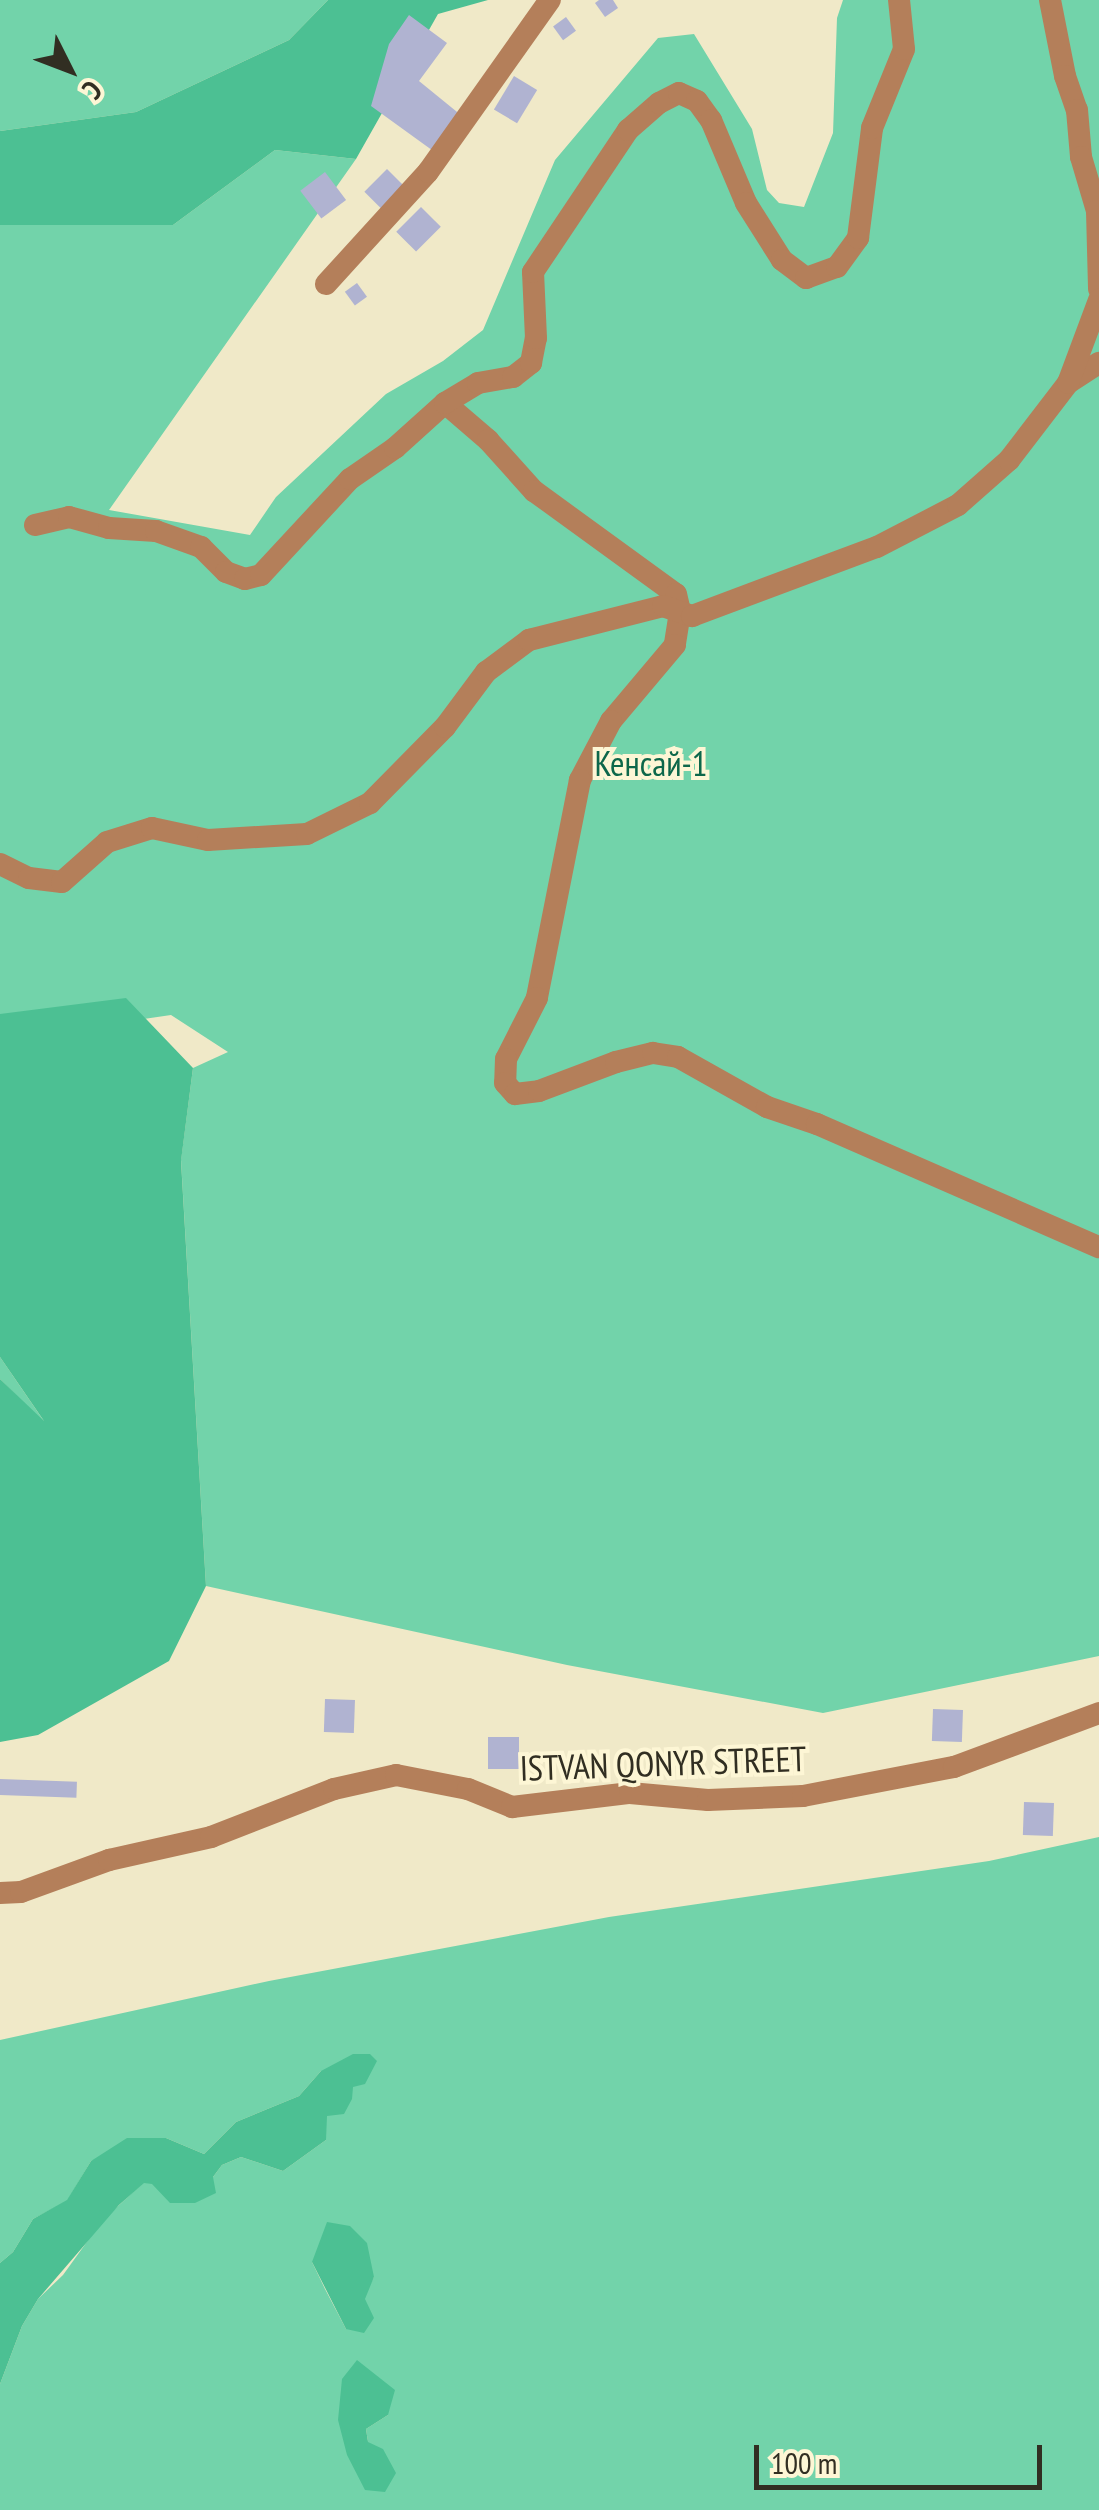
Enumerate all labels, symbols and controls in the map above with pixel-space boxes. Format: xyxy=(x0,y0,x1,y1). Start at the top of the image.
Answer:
north arrow xyxy=(20,20,120,120)
text: С xyxy=(75,73,111,108)
park label: Кенсай-1 xyxy=(595,742,707,784)
street label: ISTVAN QONYR STREET xyxy=(519,1737,807,1789)
scale bar xyxy=(759,2425,1046,2487)
text: 100 m xyxy=(771,2443,837,2482)

